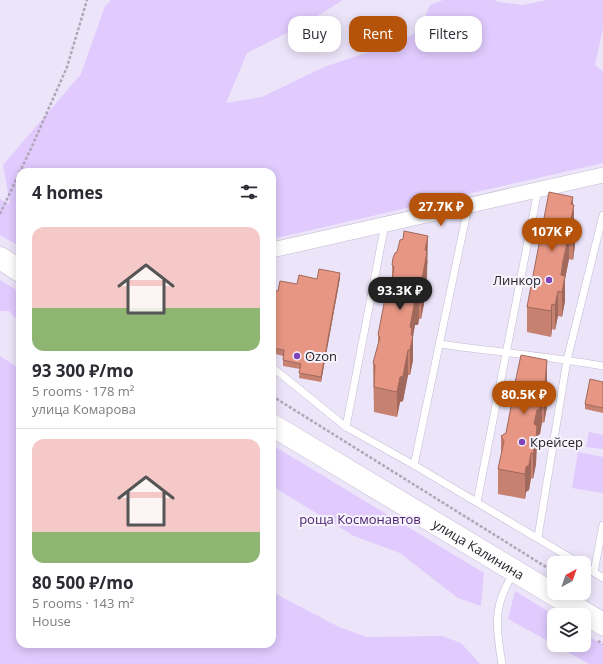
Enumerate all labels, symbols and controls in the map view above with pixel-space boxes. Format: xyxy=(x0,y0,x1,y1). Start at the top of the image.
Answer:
chip: Buy xyxy=(288,16,341,52)
chip: Rent xyxy=(349,16,407,52)
chip: Filters xyxy=(415,16,482,52)
text: 4 homes xyxy=(32,181,103,204)
icon: filters xyxy=(238,181,260,203)
pin: 27.7K ₽ xyxy=(404,193,478,227)
text: 27.7K ₽ xyxy=(418,197,464,215)
pin: 107K ₽ xyxy=(519,218,585,252)
text: 107K ₽ xyxy=(531,222,573,240)
icon: home xyxy=(110,253,182,325)
place label: Линкор xyxy=(493,271,541,289)
marker: Линкор xyxy=(544,275,554,285)
pin: 93.3K ₽ xyxy=(363,277,437,311)
text: 93.3K ₽ xyxy=(377,281,423,299)
place label: Ozon xyxy=(305,347,337,365)
marker: Ozon xyxy=(292,351,302,361)
text: 93 300 ₽/mo xyxy=(32,359,134,382)
pin: 80.5K ₽ xyxy=(487,381,561,415)
text: 5 rooms · 178 m² xyxy=(32,382,134,400)
text: 80.5K ₽ xyxy=(501,385,547,403)
text: улица Комарова xyxy=(32,400,136,418)
place label: Крейсер xyxy=(530,433,583,451)
marker: Крейсер xyxy=(517,437,527,447)
icon: home xyxy=(110,465,182,537)
park label: роща Космонавтов xyxy=(299,510,421,528)
street label: улица Калинина xyxy=(429,515,528,584)
north arrow xyxy=(547,556,591,600)
map controls xyxy=(547,556,591,652)
text: 80 500 ₽/mo xyxy=(32,571,134,594)
text: 5 rooms · 143 m² xyxy=(32,594,134,612)
button: layers xyxy=(547,608,591,652)
text: House xyxy=(32,612,71,630)

